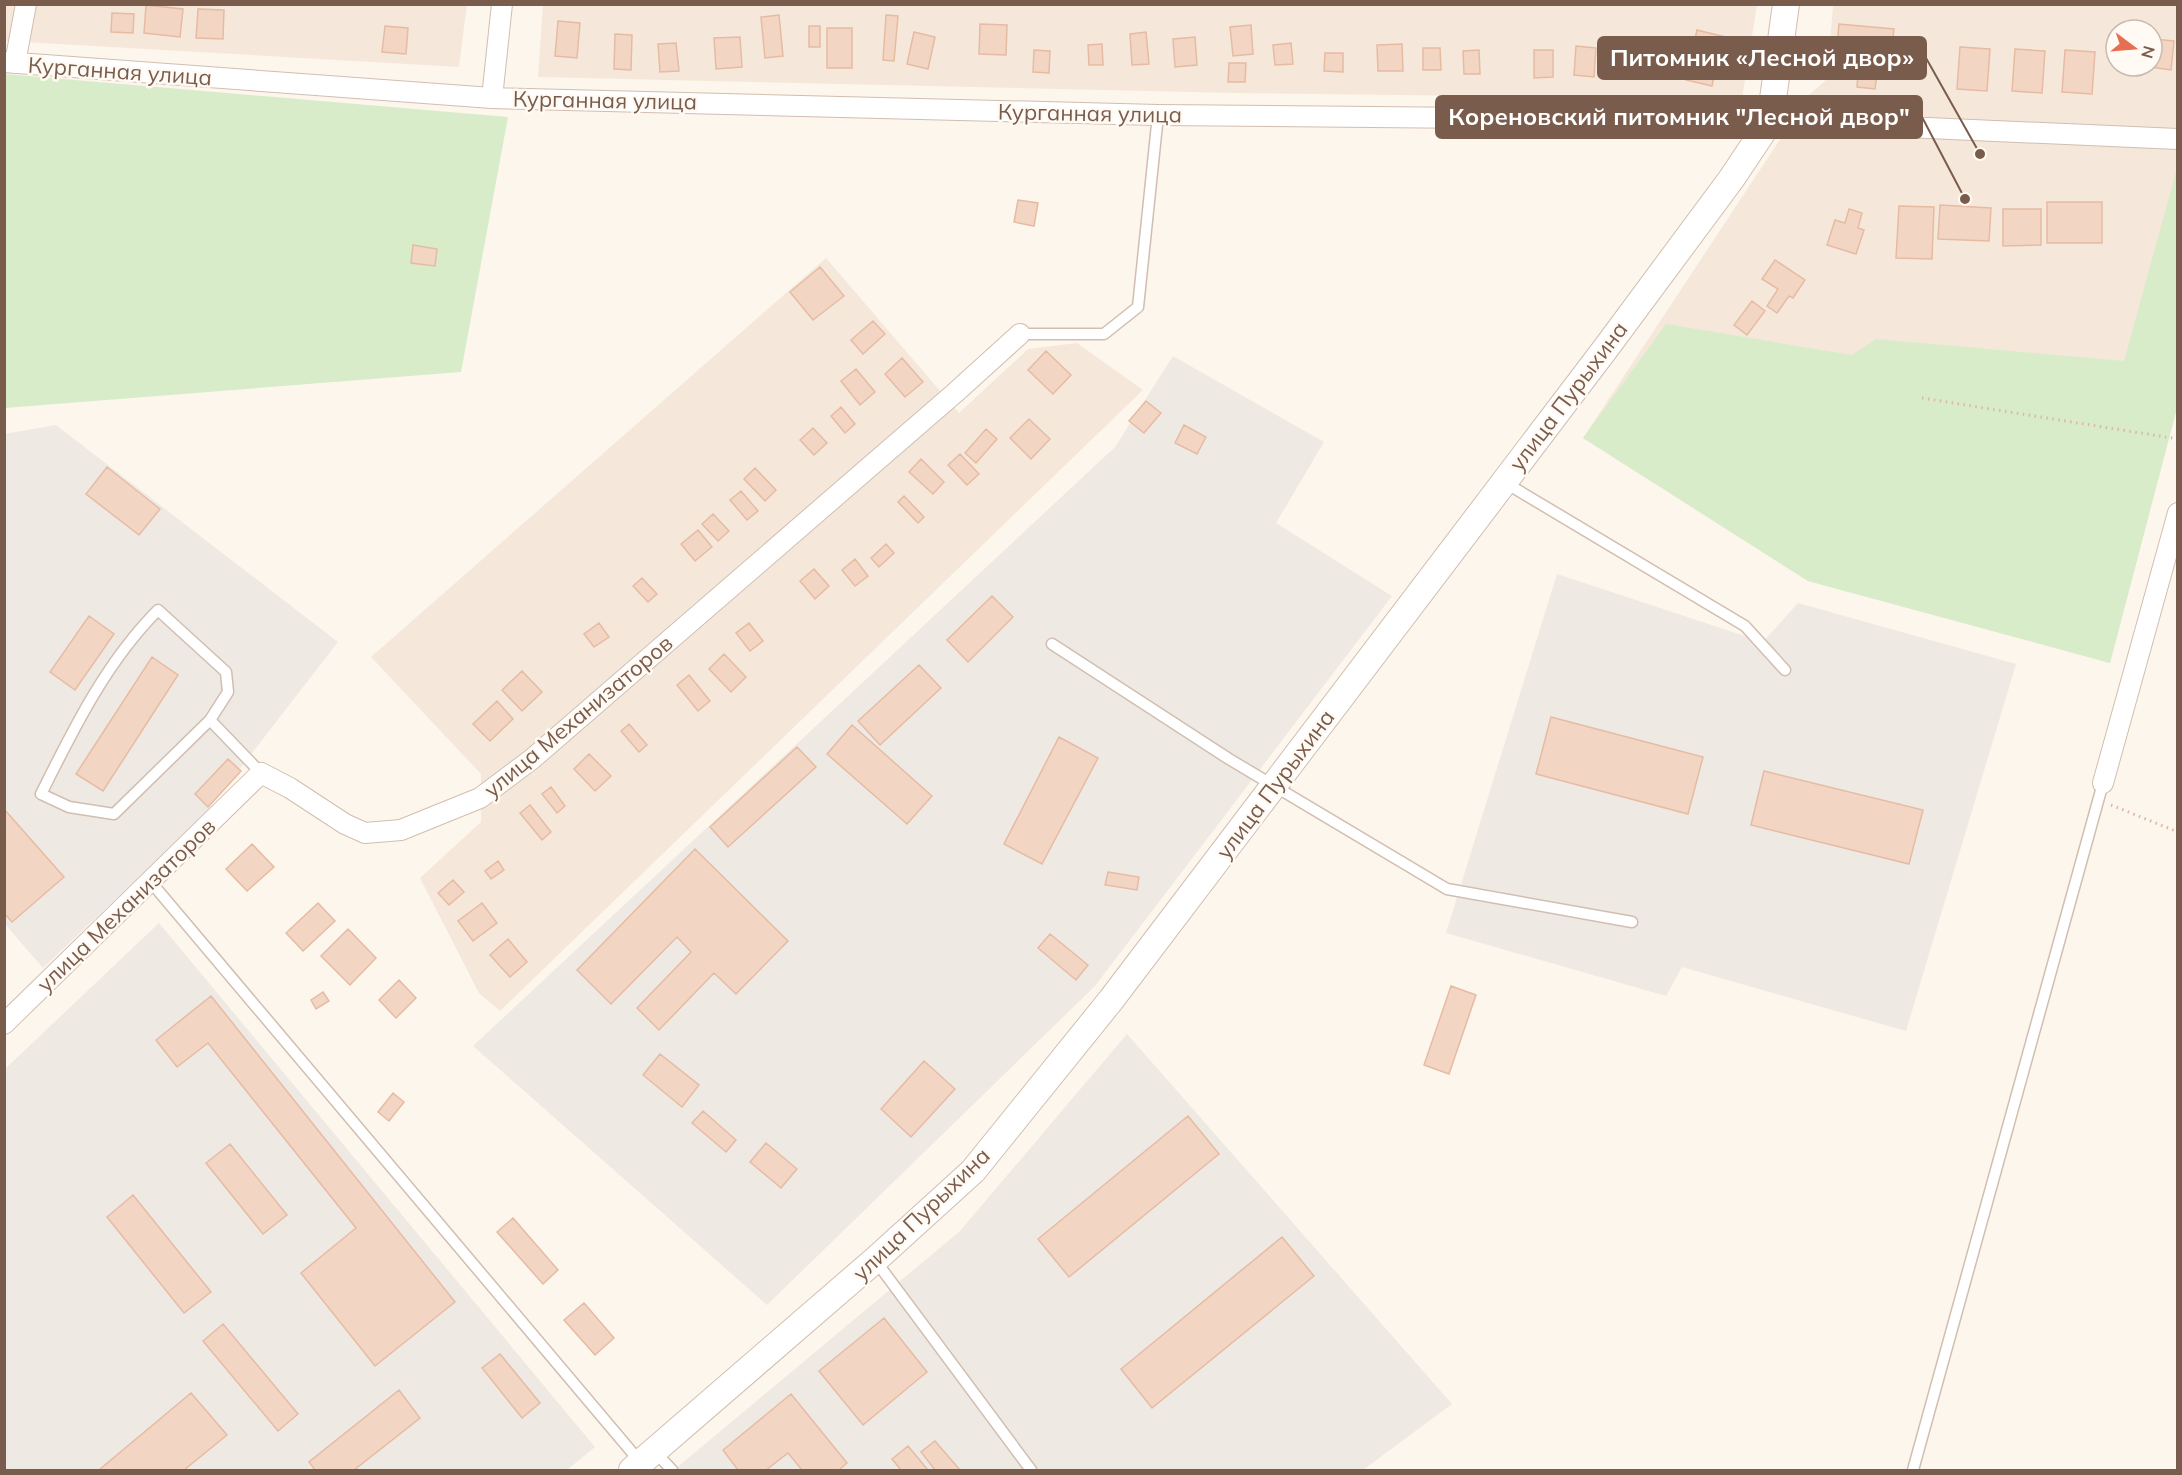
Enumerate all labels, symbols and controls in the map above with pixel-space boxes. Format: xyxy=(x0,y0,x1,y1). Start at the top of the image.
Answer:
north arrow xyxy=(2104,18,2164,78)
callout: Питомник «Лесной двор» xyxy=(1598,37,1926,79)
text: Питомник «Лесной двор» xyxy=(1610,42,1914,72)
text: N xyxy=(2137,44,2160,61)
street label: Курганная улица xyxy=(27,51,213,91)
street label: Курганная улица xyxy=(513,84,697,116)
callout: Кореновский питомник "Лесной двор" xyxy=(1436,96,1922,138)
street label: Курганная улица xyxy=(998,97,1182,129)
text: Кореновский питомник "Лесной двор" xyxy=(1448,101,1910,131)
street label: улица Пурыхина xyxy=(1503,316,1633,476)
street label: улица Механизаторов xyxy=(478,629,678,803)
street label: улица Пурыхина xyxy=(1210,704,1340,864)
street label: улица Механизаторов xyxy=(31,812,221,998)
street label: улица Пурыхина xyxy=(847,1141,995,1287)

